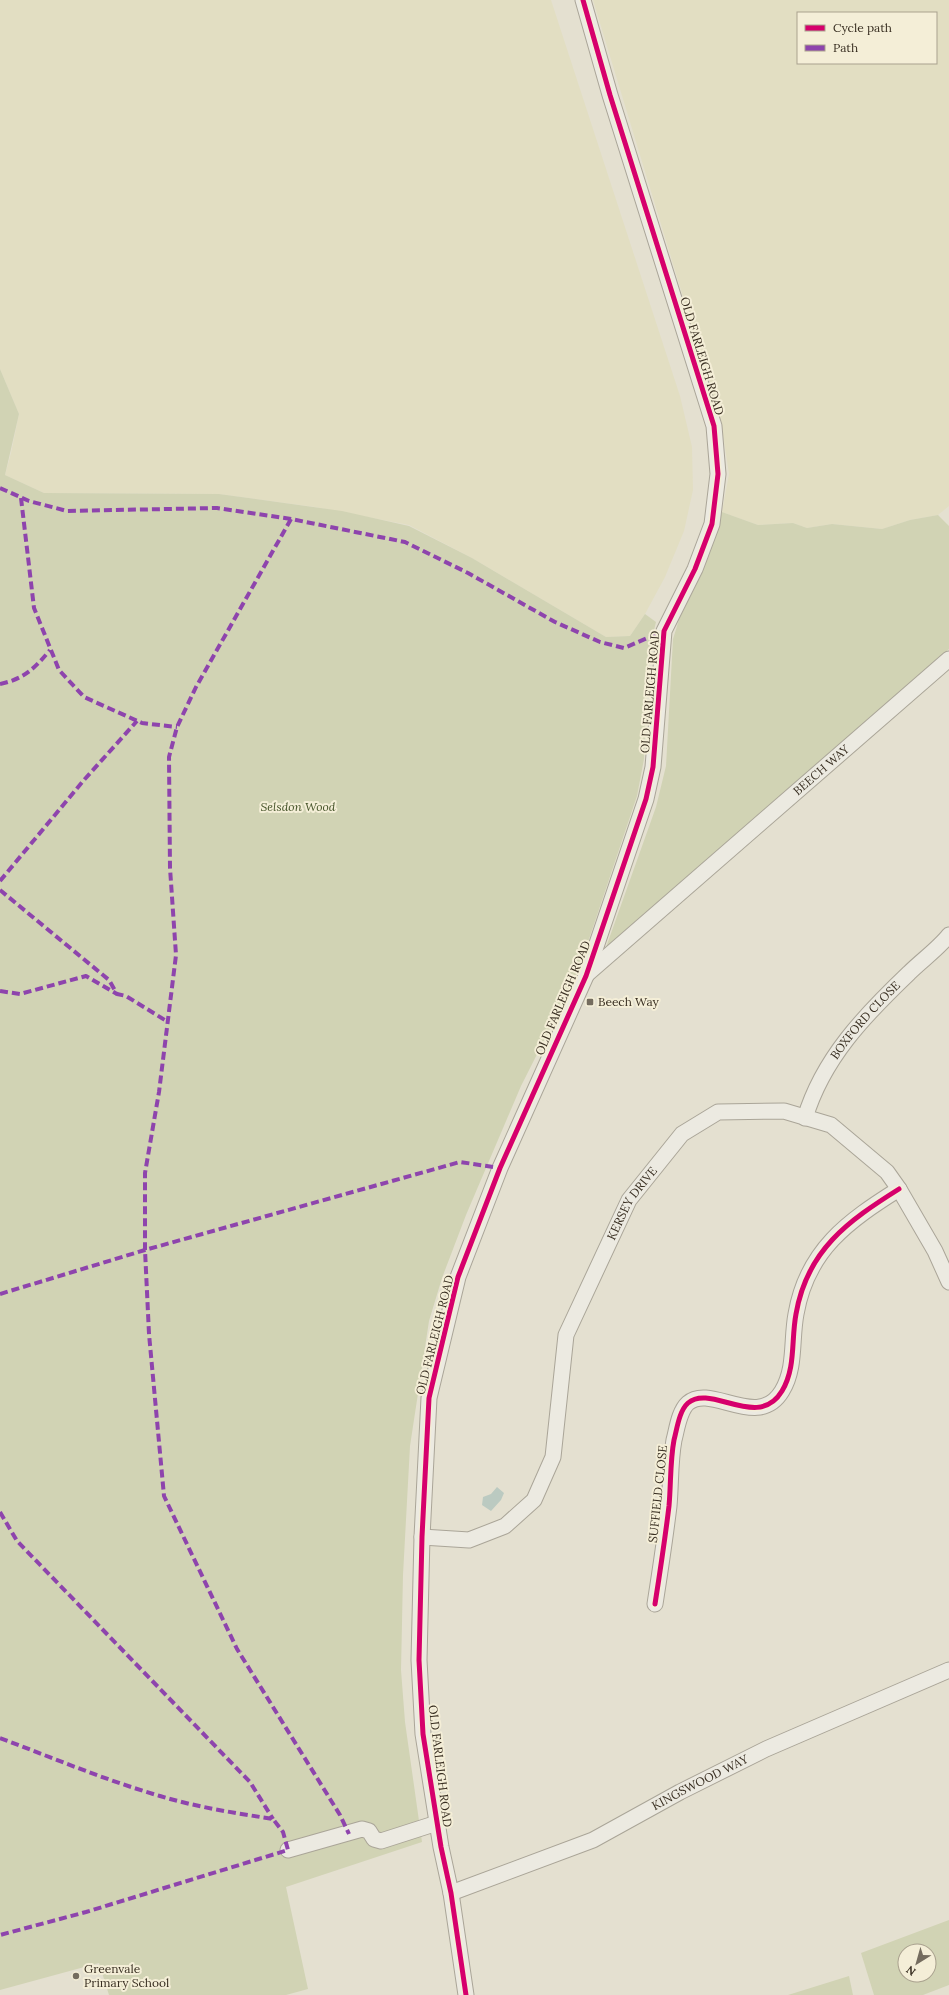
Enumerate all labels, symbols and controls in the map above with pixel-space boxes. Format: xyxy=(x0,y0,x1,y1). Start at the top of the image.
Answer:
legend xyxy=(797,12,937,64)
text: Cycle path xyxy=(833,20,892,35)
text: Path xyxy=(833,40,858,55)
street label: OLD FARLEIGH ROAD xyxy=(677,295,728,417)
street label: OLD FARLEIGH ROAD xyxy=(637,630,662,754)
street label: BEECH WAY xyxy=(790,741,852,798)
park label: Selsdon Wood xyxy=(261,799,336,814)
street label: OLD FARLEIGH ROAD xyxy=(532,938,593,1057)
street label: BOXFORD CLOSE xyxy=(827,978,903,1062)
place label: Beech Way xyxy=(598,994,660,1009)
marker: Beech Way xyxy=(585,997,595,1007)
street label: KERSEY DRIVE xyxy=(603,1163,660,1242)
street label: OLD FARLEIGH ROAD xyxy=(412,1273,457,1396)
street label: SUFFIELD CLOSE xyxy=(645,1444,670,1544)
street label: OLD FARLEIGH ROAD xyxy=(426,1704,455,1828)
street label: KINGSWOOD WAY xyxy=(649,1751,751,1813)
north arrow xyxy=(897,1943,937,1983)
place label: Greenvale Primary School xyxy=(84,1961,169,1990)
text: N xyxy=(903,1963,919,1979)
marker: Greenvale Primary School xyxy=(71,1971,81,1981)

